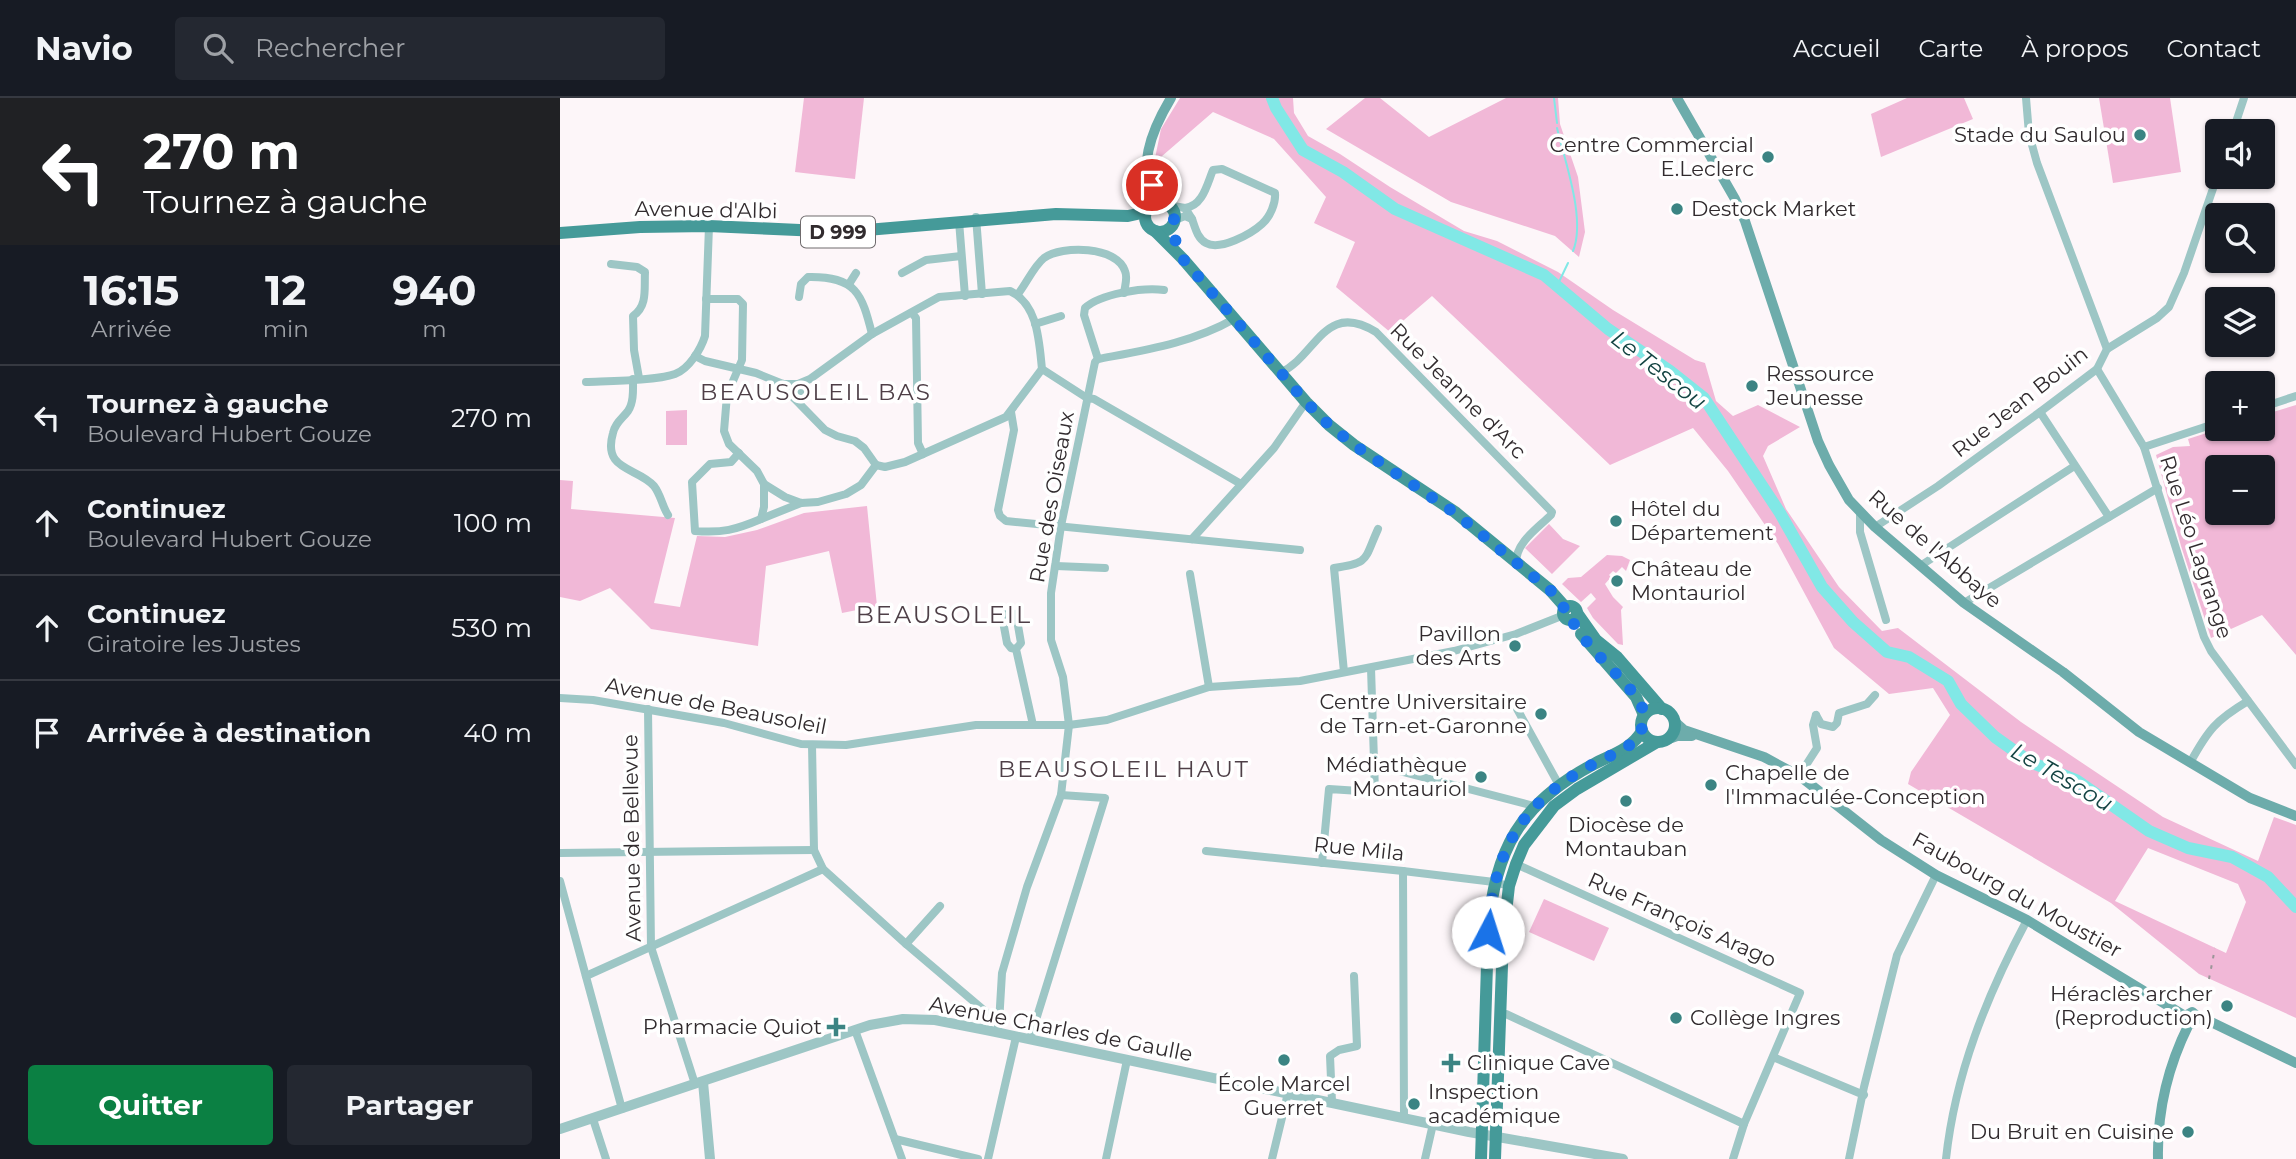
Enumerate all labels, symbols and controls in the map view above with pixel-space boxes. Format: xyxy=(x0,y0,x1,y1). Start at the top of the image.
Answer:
search box xyxy=(175,17,665,80)
text: Navio xyxy=(35,28,133,68)
icon: search xyxy=(199,29,237,67)
text: Rechercher xyxy=(255,32,405,64)
text: Accueil xyxy=(1793,34,1880,63)
text: Carte xyxy=(1918,34,1983,63)
text: À propos xyxy=(2021,34,2128,63)
text: Contact xyxy=(2166,34,2261,63)
map controls xyxy=(2205,119,2275,525)
button: sound xyxy=(2205,119,2275,189)
text: 270 m xyxy=(143,122,300,181)
place label: Stade du Saulou xyxy=(1954,122,2126,147)
icon: left xyxy=(28,126,119,217)
marker: Stade du Saulou xyxy=(2132,127,2148,143)
place label: Centre Commercial E.Leclerc xyxy=(1550,132,1754,181)
marker: Centre Commercial E.Leclerc xyxy=(1760,149,1776,165)
pin xyxy=(1122,155,1182,215)
icon: arrive xyxy=(1133,166,1171,204)
text: Tournez à gauche xyxy=(143,182,428,221)
street label: Avenue d'Albi xyxy=(634,196,778,223)
place label: Destock Market xyxy=(1691,196,1856,221)
marker: Destock Market xyxy=(1669,201,1685,217)
button: search xyxy=(2205,203,2275,273)
road number: D 999 xyxy=(801,216,875,248)
text: 16:15 xyxy=(83,264,179,316)
text: 12 xyxy=(265,264,306,316)
text: 940 xyxy=(392,264,477,316)
button: layers xyxy=(2205,287,2275,357)
text: Arrivée xyxy=(91,315,172,343)
text: min xyxy=(263,315,309,343)
text: m xyxy=(422,315,447,343)
street label: Rue Jeanne d'Arc xyxy=(1385,317,1532,464)
water label: Le Tescou xyxy=(1606,324,1712,416)
street label: Rue Jean Bouin xyxy=(1947,341,2093,462)
place label: Ressource Jeunesse xyxy=(1765,361,1874,410)
button: + xyxy=(2205,371,2275,441)
district label: BEAUSOLEIL BAS xyxy=(700,378,932,406)
marker: Ressource Jeunesse xyxy=(1744,378,1760,394)
text: Tournez à gauche xyxy=(87,388,329,420)
icon: left xyxy=(28,399,66,437)
text: 270 m xyxy=(451,402,532,434)
street label: Rue des Oiseaux xyxy=(1024,409,1079,585)
text: Boulevard Hubert Gouze xyxy=(87,420,372,448)
street label: Rue Léo Lagrange xyxy=(2155,452,2238,642)
button: − xyxy=(2205,455,2275,525)
street label: Rue de l'Abbaye xyxy=(1864,484,2007,613)
text: Continuez xyxy=(87,493,226,525)
place label: Hôtel du Département xyxy=(1630,496,1774,545)
icon: ahead xyxy=(28,504,66,542)
text: 100 m xyxy=(454,507,532,539)
marker: Hôtel du Département xyxy=(1608,513,1624,529)
text: Boulevard Hubert Gouze xyxy=(87,525,372,553)
place label: Château de Montauriol xyxy=(1631,556,1752,605)
marker: Château de Montauriol xyxy=(1609,573,1625,589)
text: Continuez xyxy=(87,598,226,630)
district label: BEAUSOLEIL xyxy=(856,600,1032,629)
icon: ahead xyxy=(28,609,66,647)
text: 530 m xyxy=(451,612,532,644)
place label: Pavillon des Arts xyxy=(1416,621,1501,670)
text: Giratoire les Justes xyxy=(87,630,301,658)
marker: Pavillon des Arts xyxy=(1507,638,1523,654)
street label: Avenue de Beausoleil xyxy=(603,672,829,739)
place label: Centre Universitaire de Tarn-et-Garonne xyxy=(1320,689,1527,738)
marker: Centre Universitaire de Tarn-et-Garonne xyxy=(1533,706,1549,722)
icon: arrive xyxy=(28,714,66,752)
text: Arrivée à destination xyxy=(87,717,371,749)
text: 40 m xyxy=(463,717,532,749)
street label: Avenue de Bellevue xyxy=(617,734,646,942)
water label: Le Tescou xyxy=(2006,737,2118,817)
place label: Médiathèque Montauriol xyxy=(1326,752,1467,801)
district label: BEAUSOLEIL HAUT xyxy=(998,755,1250,783)
place label: Chapelle de l'Immaculée-Conception xyxy=(1725,760,1985,809)
marker: Médiathèque Montauriol xyxy=(1473,769,1489,785)
marker: Chapelle de l'Immaculée-Conception xyxy=(1703,777,1719,793)
marker: Diocèse de Montauban xyxy=(1618,793,1634,809)
place label: Diocèse de Montauban xyxy=(1565,812,1687,861)
street label: Faubourg du Moustier xyxy=(1908,827,2126,963)
street label: Rue Mila xyxy=(1312,831,1406,866)
street label: Rue François Arago xyxy=(1584,867,1780,972)
position arrow xyxy=(1451,895,1525,969)
place label: Héraclès archer (Reproduction) xyxy=(2050,981,2213,1030)
street label: Avenue Charles de Gaulle xyxy=(927,991,1195,1066)
marker: Héraclès archer (Reproduction) xyxy=(2219,998,2235,1014)
place label: Collège Ingres xyxy=(1690,1005,1840,1030)
marker: Collège Ingres xyxy=(1668,1010,1684,1026)
place label: Pharmacie Quiot xyxy=(643,1014,822,1039)
marker: Pharmacie Quiot xyxy=(828,1019,844,1035)
place label: Clinique Cave xyxy=(1467,1050,1610,1075)
marker: École Marcel Guerret xyxy=(1276,1052,1292,1068)
marker: Clinique Cave xyxy=(1441,1053,1461,1073)
button: Quitter xyxy=(28,1065,273,1145)
button: Partager xyxy=(287,1065,532,1145)
place label: École Marcel Guerret xyxy=(1217,1071,1351,1120)
place label: Inspection académique xyxy=(1428,1079,1561,1128)
marker: Inspection académique xyxy=(1406,1096,1422,1112)
place label: Du Bruit en Cuisine xyxy=(1970,1119,2174,1144)
marker: Du Bruit en Cuisine xyxy=(2180,1124,2196,1140)

